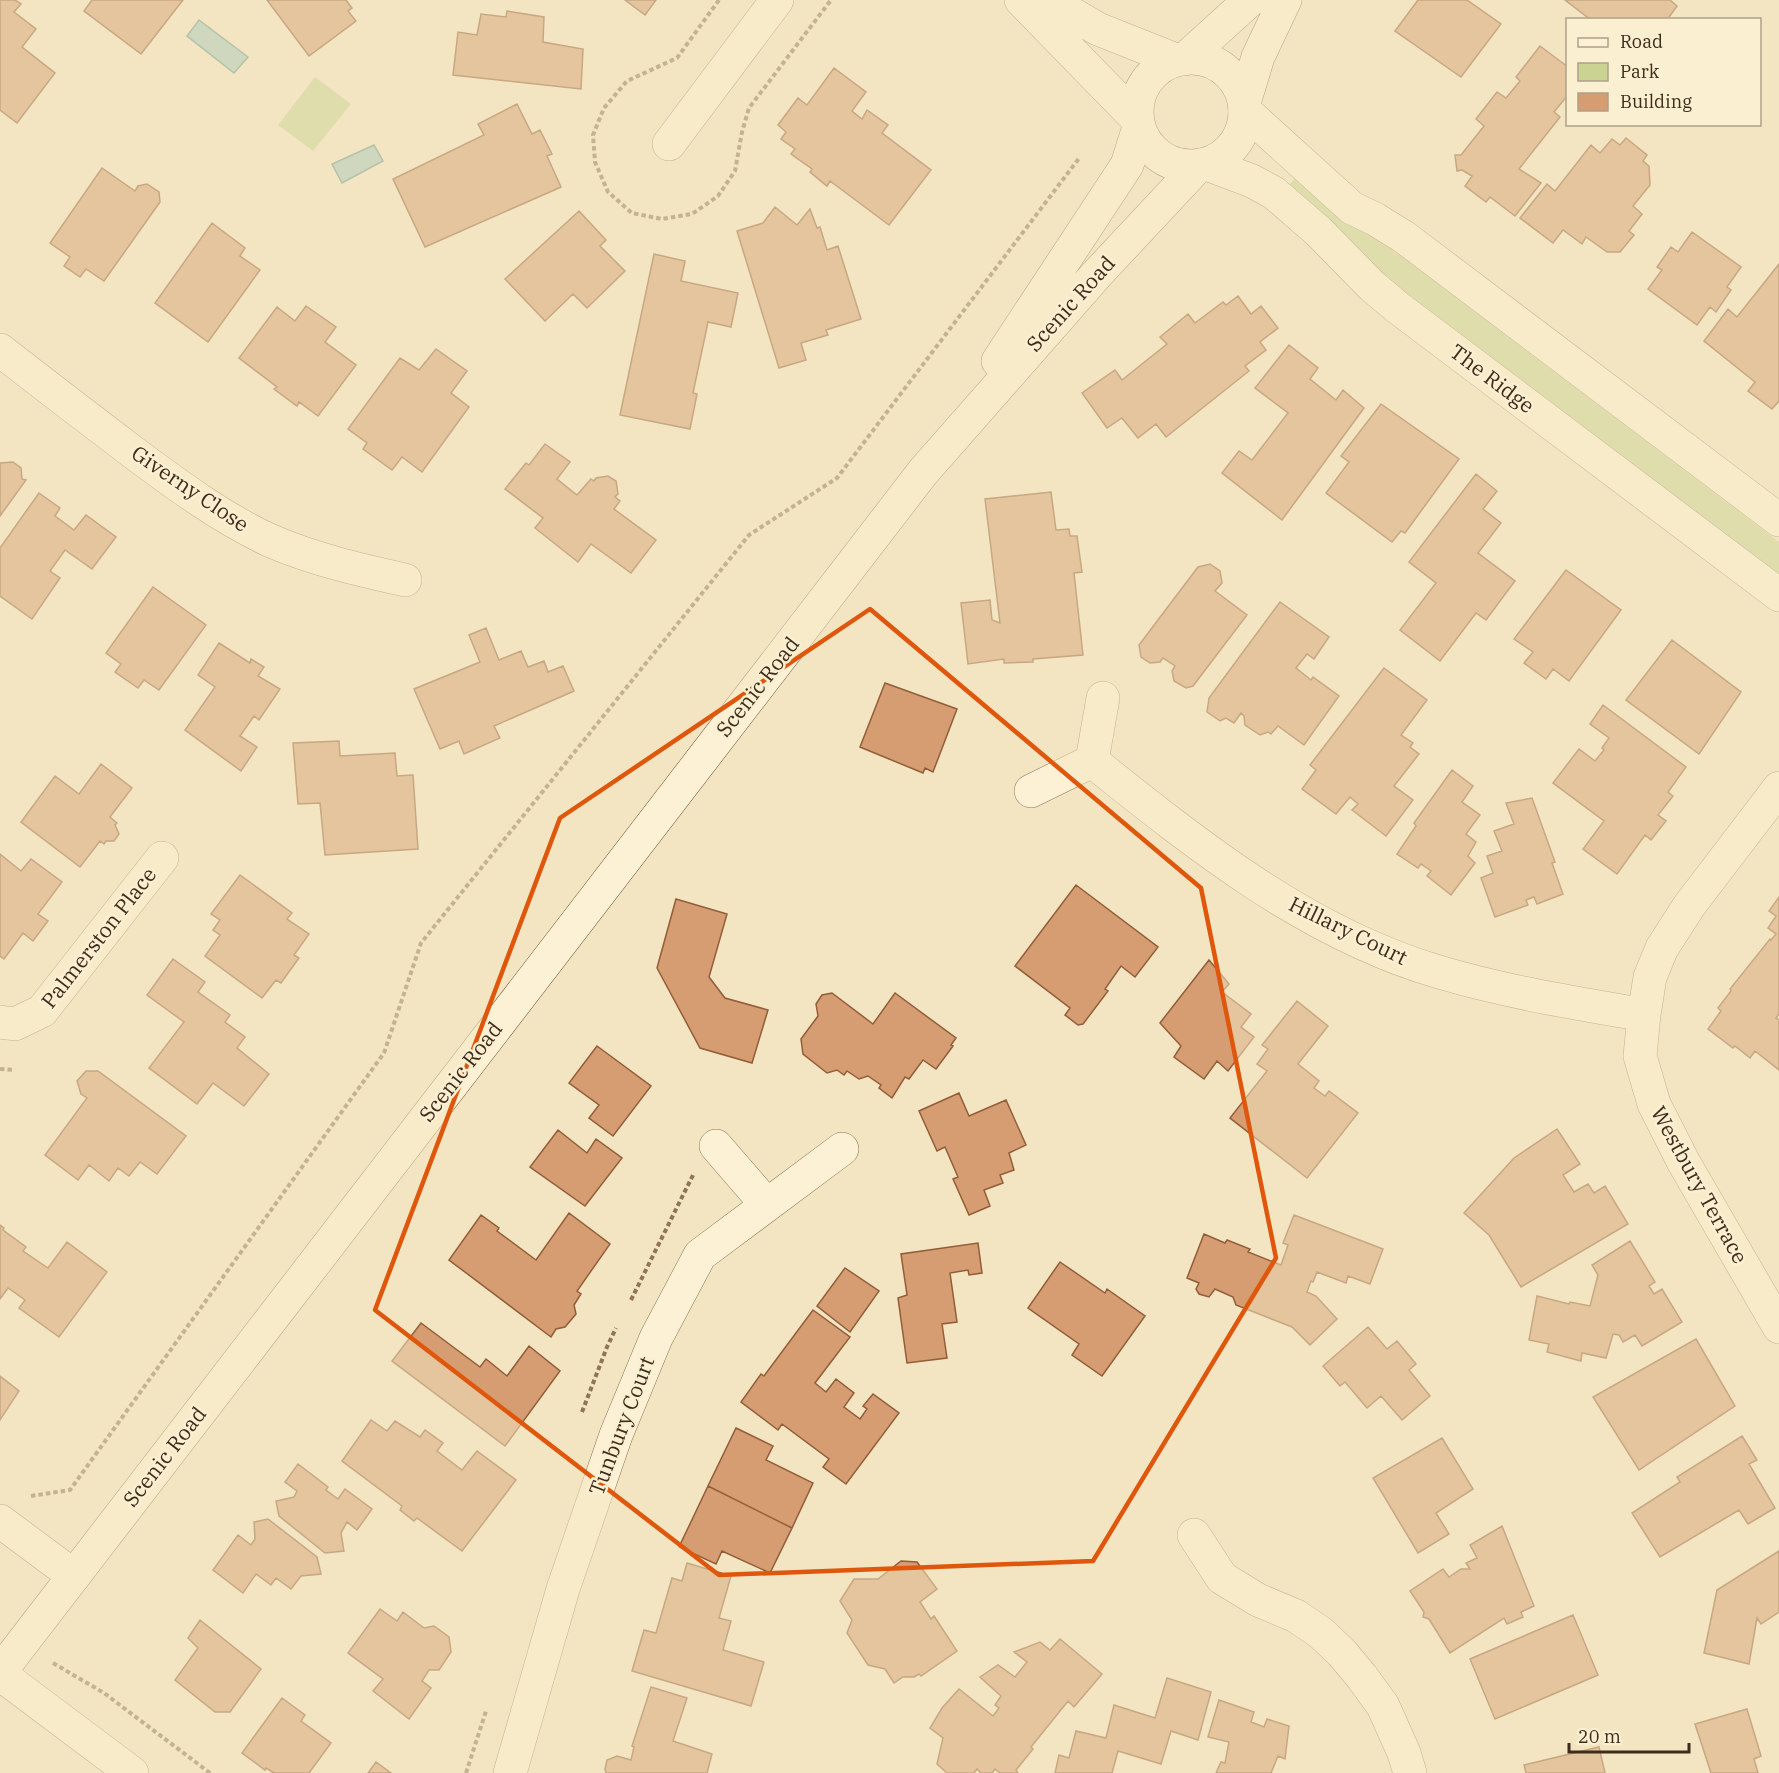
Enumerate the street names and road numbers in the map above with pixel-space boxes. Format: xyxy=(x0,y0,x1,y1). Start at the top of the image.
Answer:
street label: Scenic Road xyxy=(1020,249,1121,357)
street label: The Ridge xyxy=(1445,337,1541,419)
street label: Giverny Close xyxy=(126,439,255,538)
street label: Scenic Road xyxy=(709,630,805,742)
street label: Palmerston Place xyxy=(34,861,162,1014)
street label: Hillary Court xyxy=(1285,889,1412,971)
street label: Scenic Road xyxy=(412,1015,508,1127)
street label: Westbury Terrace xyxy=(1645,1101,1755,1268)
street label: Tunbury Court xyxy=(582,1352,660,1499)
street label: Scenic Road xyxy=(116,1400,212,1512)

